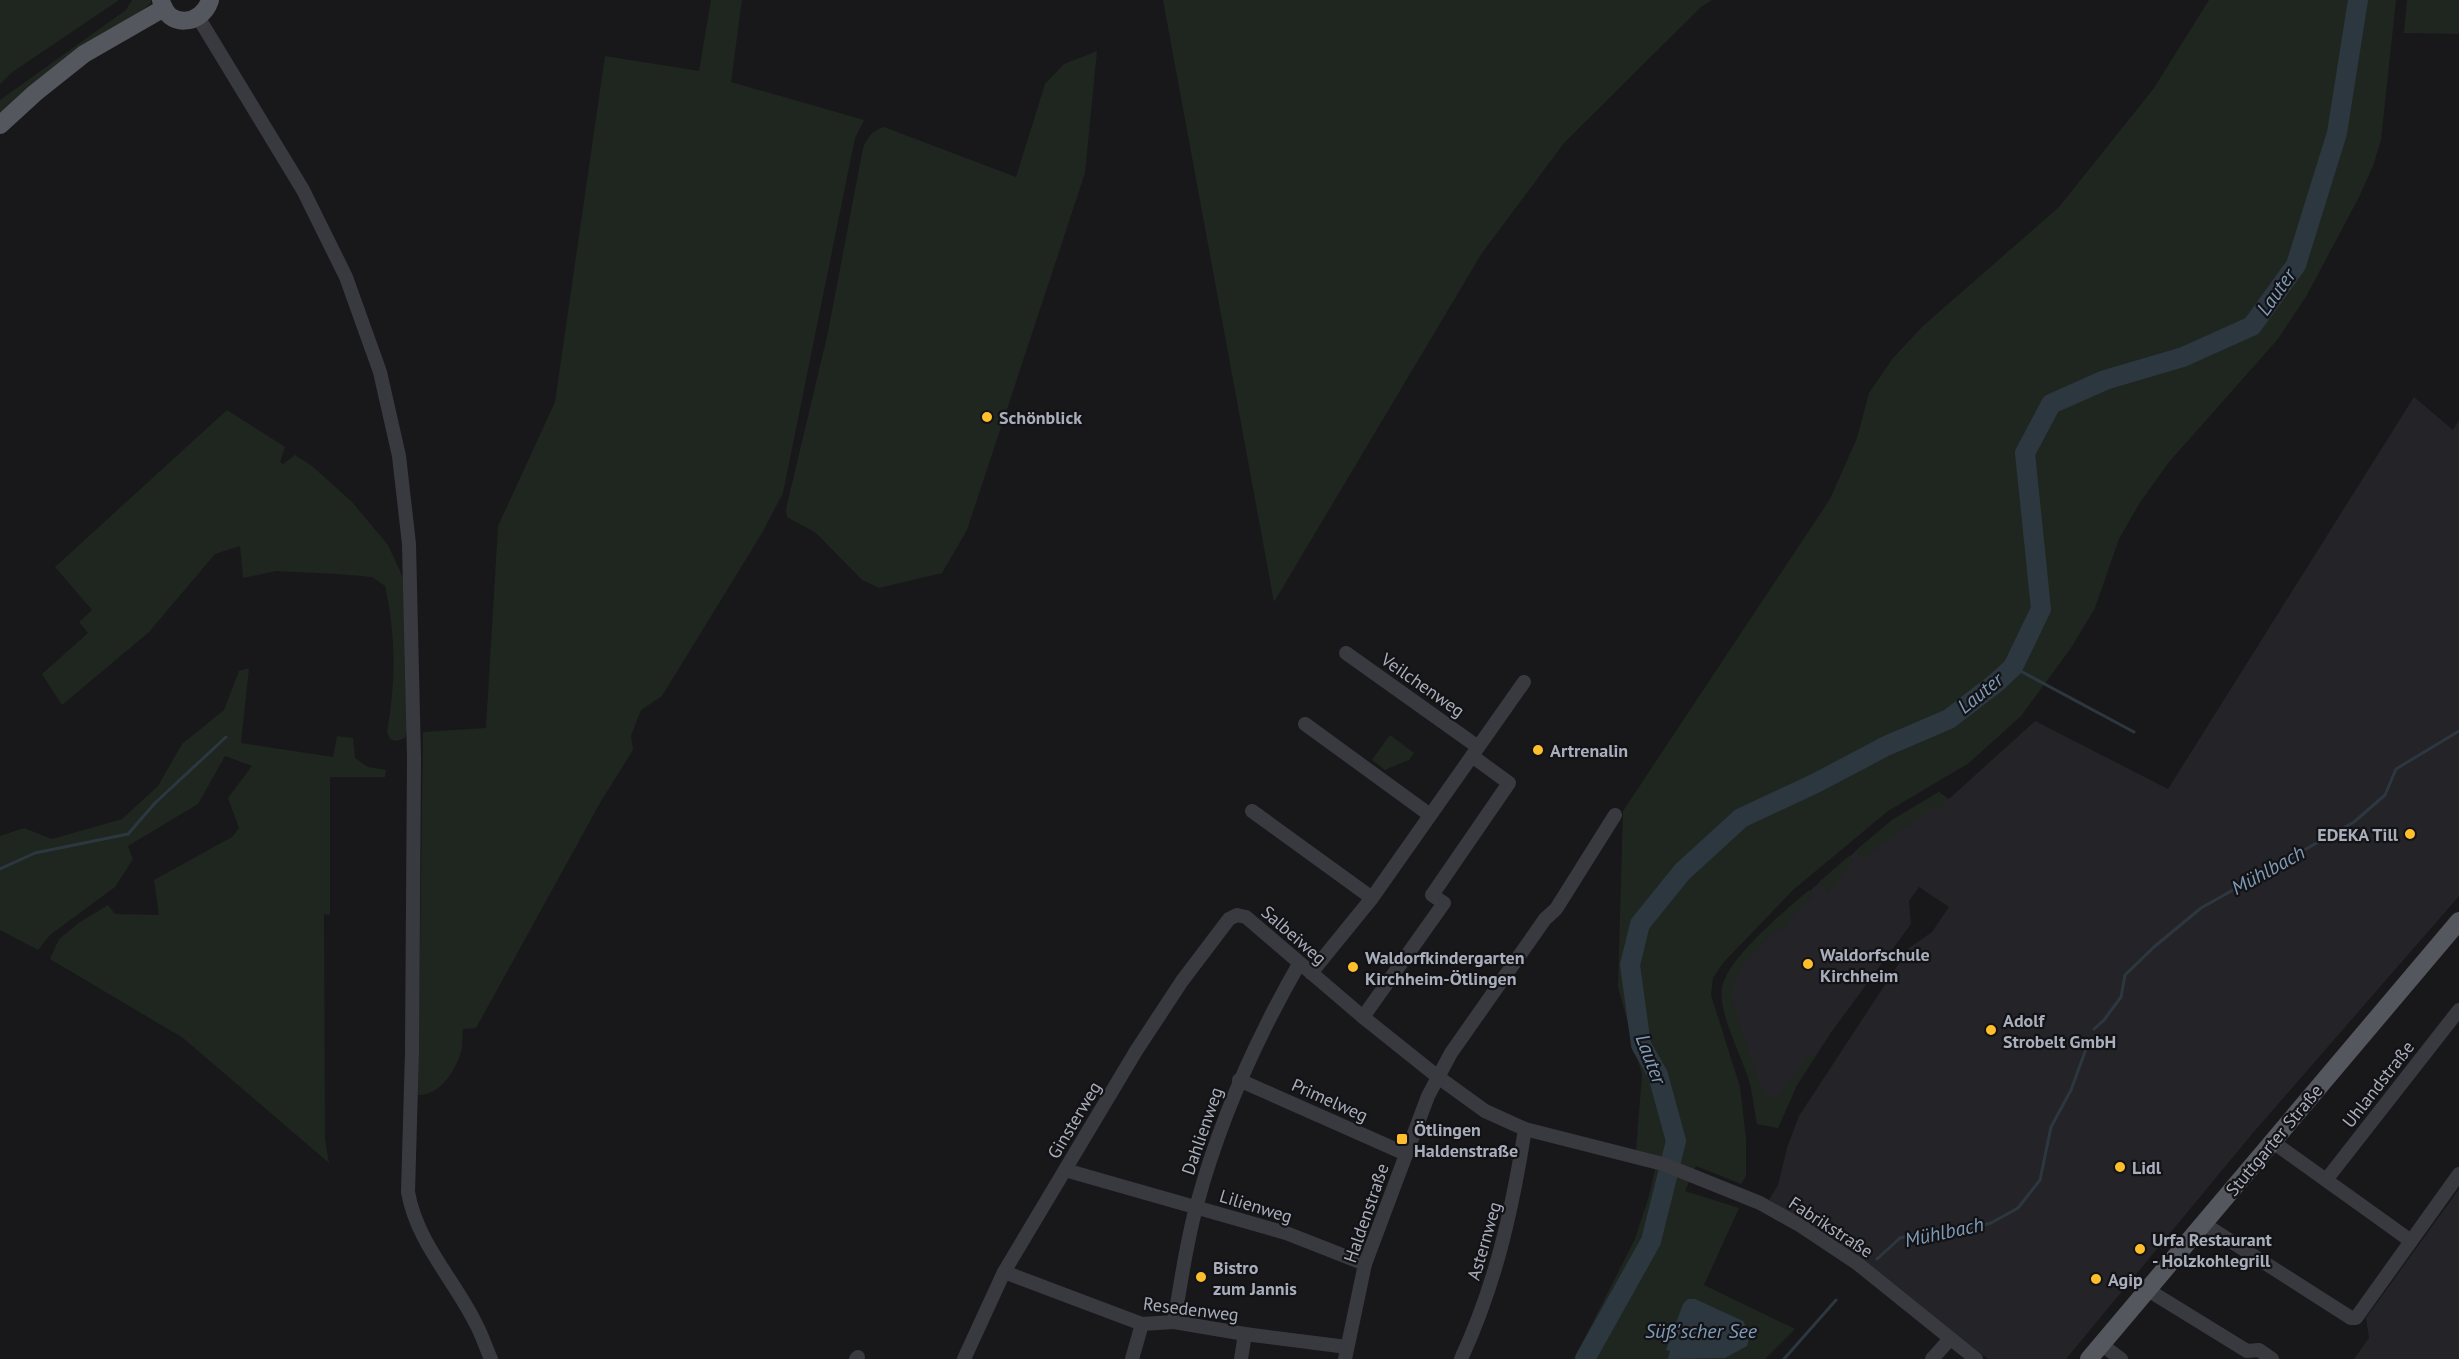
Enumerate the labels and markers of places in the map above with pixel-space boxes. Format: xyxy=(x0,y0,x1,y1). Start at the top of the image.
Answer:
place label: Schönblick xyxy=(999,406,1082,429)
marker: Schönblick xyxy=(980,410,994,424)
place label: Artrenalin xyxy=(1550,739,1628,762)
marker: Artrenalin xyxy=(1531,743,1545,757)
place label: EDEKA Till xyxy=(2317,823,2399,846)
marker: EDEKA Till xyxy=(2403,827,2417,841)
place label: Waldorfschule Kirchheim xyxy=(1820,943,1930,987)
place label: Waldorfkindergarten Kirchheim-Ötlingen xyxy=(1365,946,1525,990)
marker: Waldorfschule Kirchheim xyxy=(1801,957,1815,971)
marker: Waldorfkindergarten Kirchheim-Ötlingen xyxy=(1346,960,1360,974)
place label: Adolf Strobelt GmbH xyxy=(2003,1009,2116,1053)
marker: Adolf Strobelt GmbH xyxy=(1984,1023,1998,1037)
place label: Ötlingen Haldenstraße xyxy=(1414,1118,1518,1162)
marker: Ötlingen Haldenstraße xyxy=(1395,1132,1409,1146)
place label: Lidl xyxy=(2132,1156,2162,1179)
marker: Lidl xyxy=(2113,1160,2127,1174)
place label: Urfa Restaurant - Holzkohlegrill xyxy=(2152,1228,2273,1272)
marker: Urfa Restaurant - Holzkohlegrill xyxy=(2133,1242,2147,1256)
place label: Bistro zum Jannis xyxy=(1213,1256,1297,1300)
place label: Agip xyxy=(2108,1268,2143,1291)
marker: Bistro zum Jannis xyxy=(1194,1270,1208,1284)
marker: Agip xyxy=(2089,1272,2103,1286)

